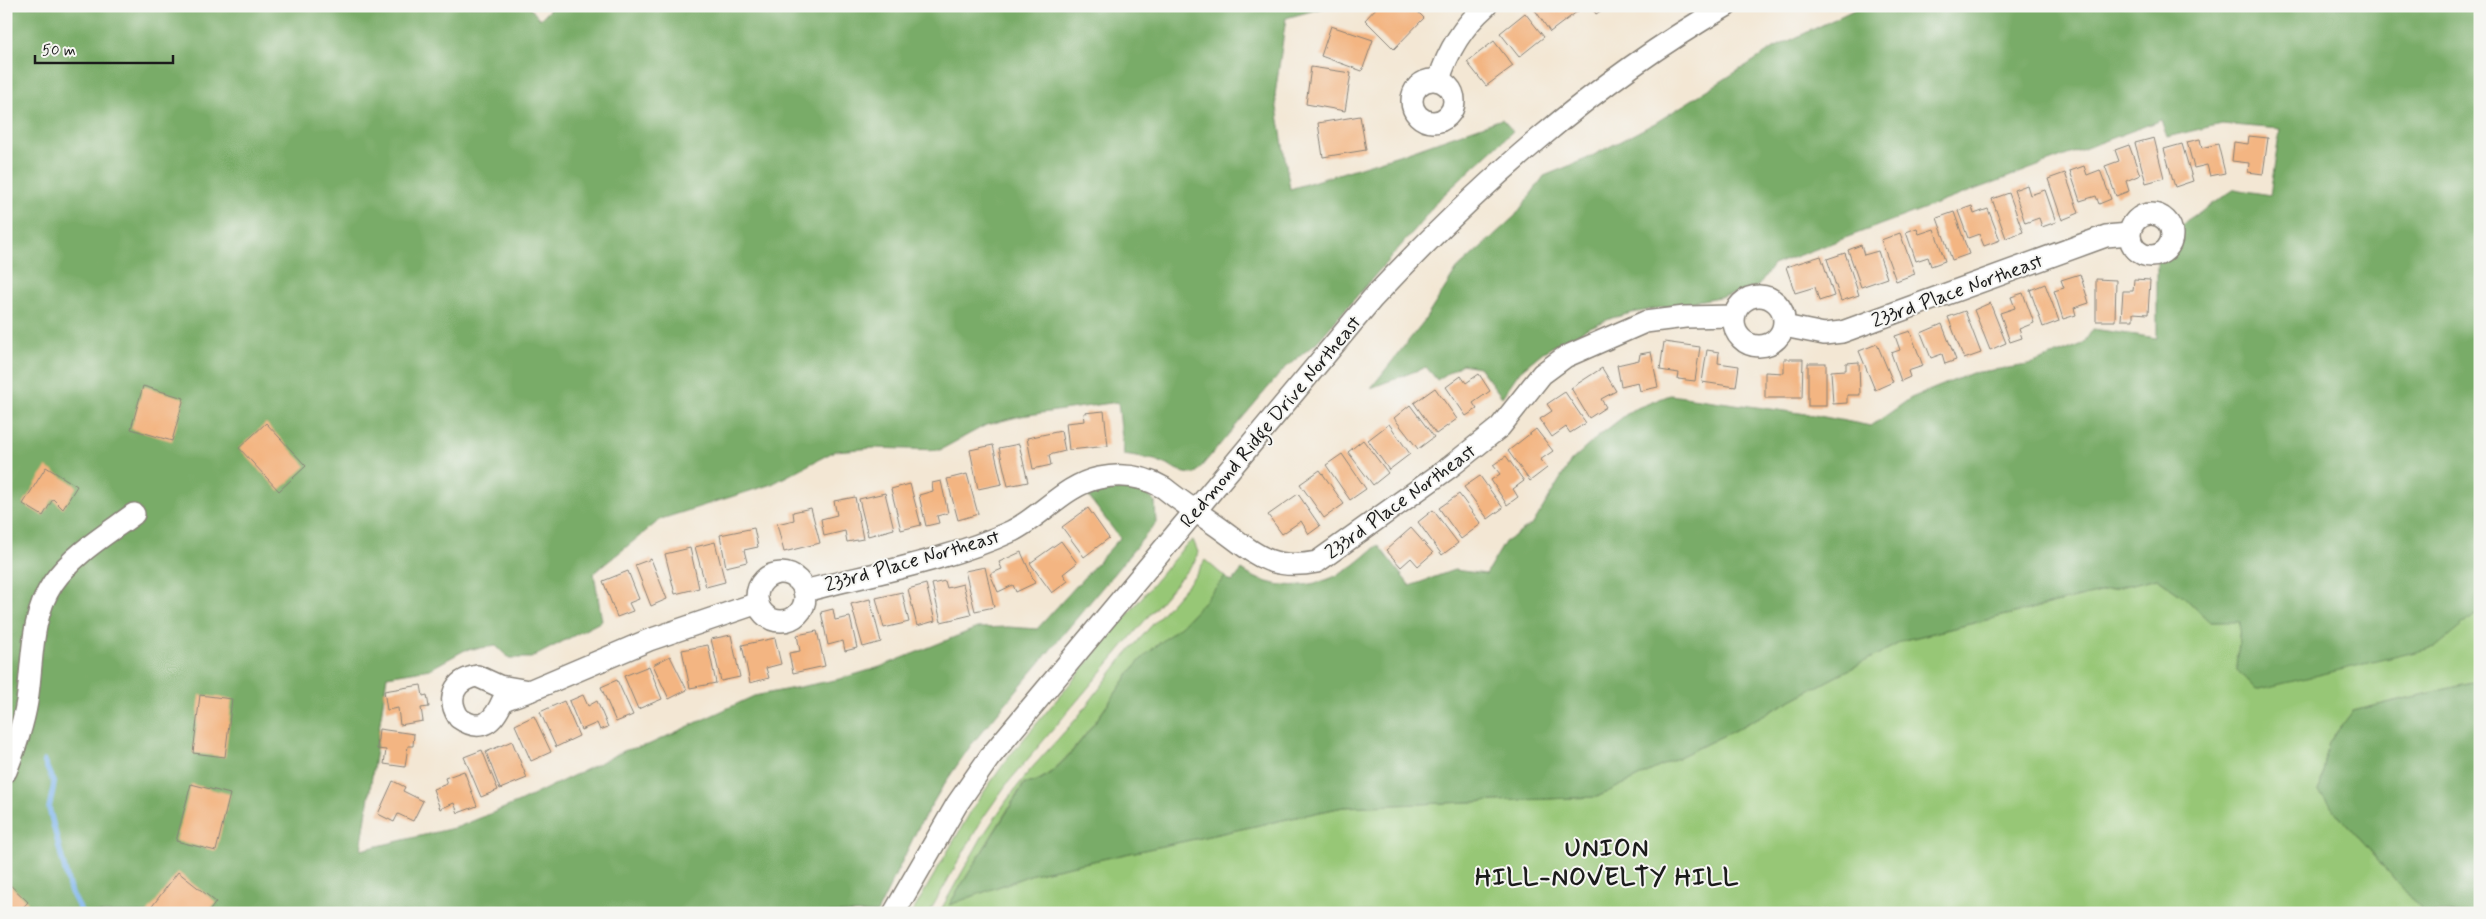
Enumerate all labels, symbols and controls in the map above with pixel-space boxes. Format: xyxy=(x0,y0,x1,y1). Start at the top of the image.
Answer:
scale bar xyxy=(35,32,172,64)
text: 50 m xyxy=(42,41,76,61)
street label: 233rd Place Northeast xyxy=(1868,248,2047,335)
street label: Redmond Ridge Drive Northeast xyxy=(1174,310,1370,535)
street label: 233rd Place Northeast xyxy=(1320,438,1482,566)
street label: 233rd Place Northeast xyxy=(822,524,1003,599)
district label: UNION HILL-NOVELTY HILL xyxy=(1475,833,1739,895)

